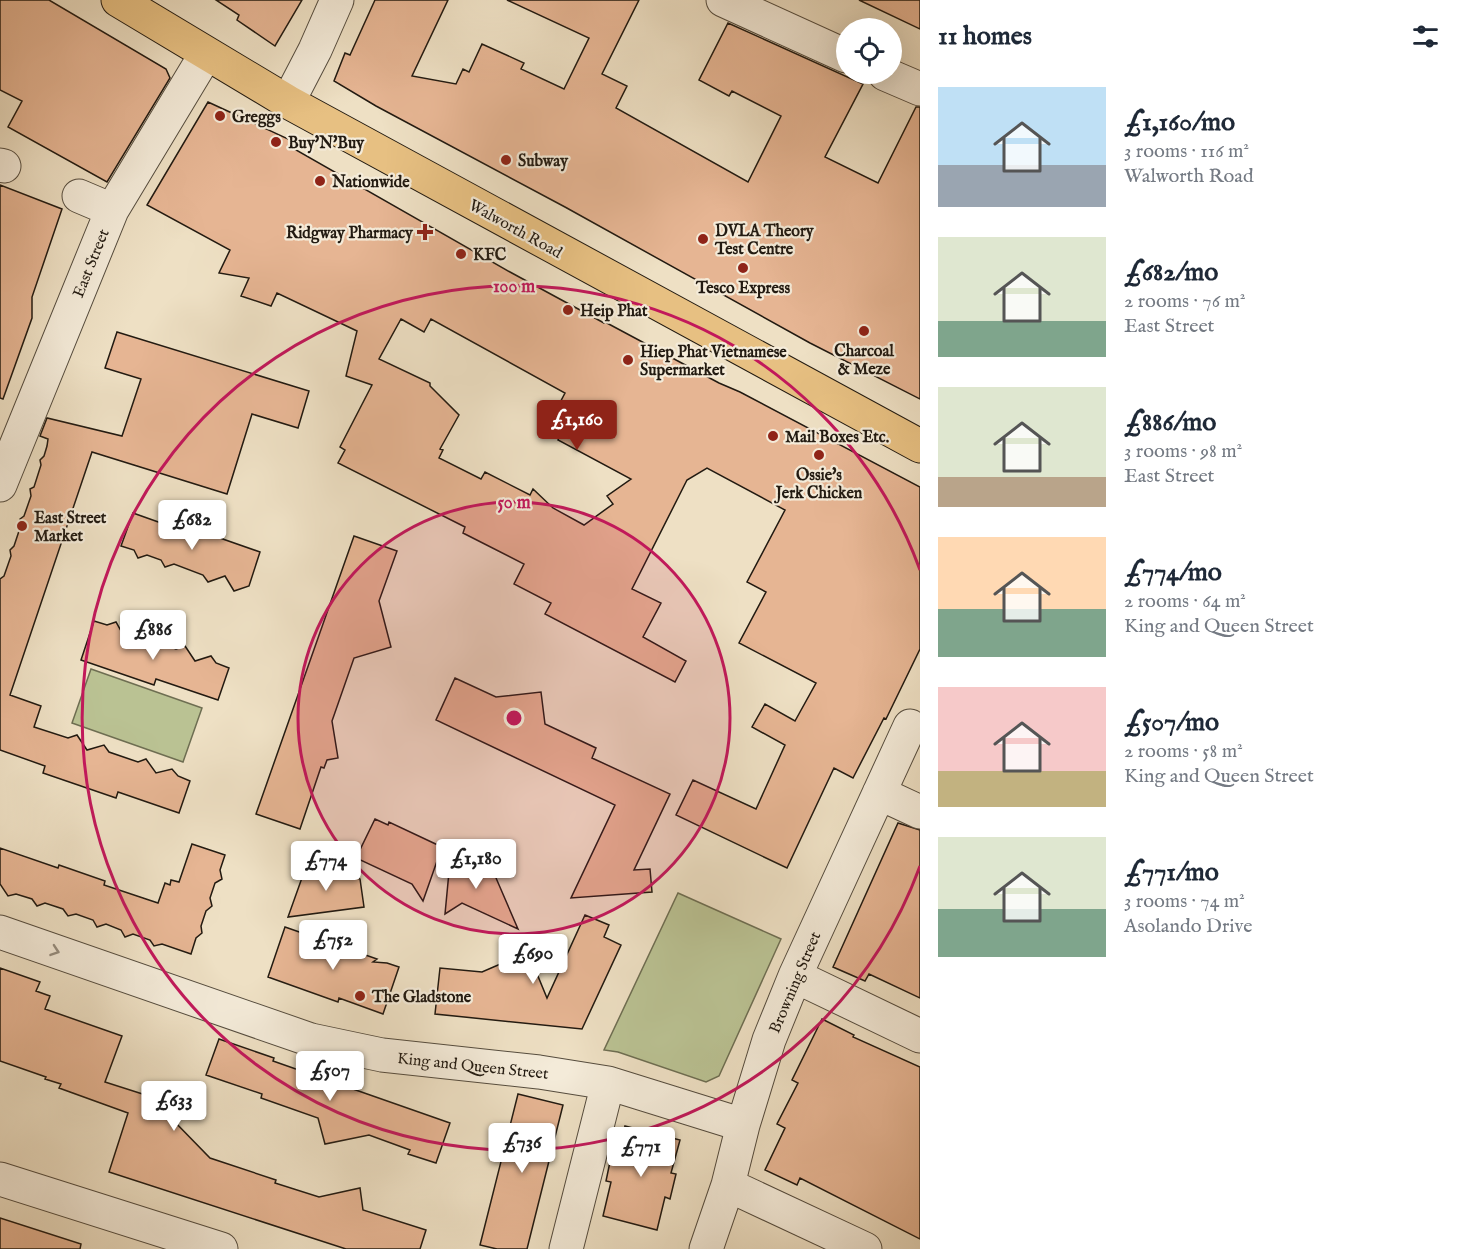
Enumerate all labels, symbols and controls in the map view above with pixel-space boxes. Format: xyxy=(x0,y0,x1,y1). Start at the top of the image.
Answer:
map controls xyxy=(836,18,902,84)
button: locate xyxy=(836,18,902,84)
text: 11 homes xyxy=(938,20,1032,53)
icon: filters xyxy=(1409,20,1442,53)
text: £1,160/mo xyxy=(1124,106,1235,139)
place label: Greggs xyxy=(232,108,281,128)
marker: Greggs xyxy=(213,109,227,123)
icon: home xyxy=(986,111,1058,183)
place label: Buy'N'Buy xyxy=(288,134,365,154)
marker: Buy'N'Buy xyxy=(269,135,283,149)
text: 3 rooms · 116 m² xyxy=(1124,139,1249,164)
place label: Subway xyxy=(518,152,569,172)
marker: Subway xyxy=(499,153,513,167)
text: Walworth Road xyxy=(1124,164,1254,189)
place label: Nationwide xyxy=(331,173,410,193)
marker: Nationwide xyxy=(313,174,327,188)
street label: Walworth Road xyxy=(465,196,566,264)
place label: DVLA Theory Test Centre xyxy=(714,222,815,260)
place label: Ridgway Pharmacy xyxy=(286,224,414,244)
marker: Ridgway Pharmacy xyxy=(418,225,432,239)
street label: East Street xyxy=(69,226,115,301)
marker: DVLA Theory Test Centre xyxy=(696,232,710,246)
place label: KFC xyxy=(473,246,507,266)
marker: KFC xyxy=(454,247,468,261)
text: £682/mo xyxy=(1124,256,1218,289)
marker: Tesco Express xyxy=(736,261,750,275)
icon: home xyxy=(986,261,1058,333)
text: 100 m xyxy=(493,276,535,299)
place label: Tesco Express xyxy=(695,279,790,299)
text: 2 rooms · 76 m² xyxy=(1124,289,1245,314)
place label: Heip Phat xyxy=(580,302,648,322)
marker: Heip Phat xyxy=(561,303,575,317)
text: East Street xyxy=(1124,314,1214,339)
marker: Charcoal & Meze xyxy=(857,324,871,338)
place label: Charcoal & Meze xyxy=(834,342,894,380)
place label: Hiep Phat Vietnamese Supermarket xyxy=(640,343,787,381)
marker: Hiep Phat Vietnamese Supermarket xyxy=(621,353,635,367)
pin: £1,160 xyxy=(528,400,626,451)
text: £886/mo xyxy=(1124,406,1216,439)
text: £1,160 xyxy=(551,407,603,432)
icon: home xyxy=(986,411,1058,483)
place label: Mail Boxes Etc. xyxy=(785,428,889,448)
marker: Mail Boxes Etc. xyxy=(766,429,780,443)
text: 3 rooms · 98 m² xyxy=(1124,439,1242,464)
marker: Ossie's Jerk Chicken xyxy=(812,448,826,462)
text: East Street xyxy=(1124,464,1214,489)
place label: Ossie's Jerk Chicken xyxy=(774,466,863,504)
text: 50 m xyxy=(497,492,531,515)
pin: £682 xyxy=(156,500,228,551)
text: £682 xyxy=(172,507,212,532)
place label: East Street Market xyxy=(34,509,107,547)
marker: East Street Market xyxy=(15,519,29,533)
text: £774/mo xyxy=(1124,556,1222,589)
icon: home xyxy=(986,561,1058,633)
text: 2 rooms · 64 m² xyxy=(1124,589,1246,614)
pin: £886 xyxy=(117,610,189,661)
text: King and Queen Street xyxy=(1124,614,1314,639)
text: £886 xyxy=(134,617,172,642)
text: £507/mo xyxy=(1124,706,1219,739)
centre of rings xyxy=(504,708,524,728)
icon: home xyxy=(986,711,1058,783)
text: 2 rooms · 58 m² xyxy=(1124,739,1243,764)
text: King and Queen Street xyxy=(1124,764,1314,789)
pin: £1,180 xyxy=(427,839,525,890)
pin: £774 xyxy=(290,841,362,892)
text: £1,180 xyxy=(450,846,502,871)
text: £774 xyxy=(305,848,347,873)
text: £771/mo xyxy=(1124,856,1219,889)
icon: home xyxy=(986,861,1058,933)
text: 3 rooms · 74 m² xyxy=(1124,889,1245,914)
text: Asolando Drive xyxy=(1124,914,1252,939)
pin: £752 xyxy=(297,920,369,971)
text: £752 xyxy=(313,927,353,952)
street label: Browning Street xyxy=(765,928,826,1037)
pin: £690 xyxy=(497,934,569,985)
text: £690 xyxy=(513,941,553,966)
one-way arrow xyxy=(49,943,60,956)
place label: The Gladstone xyxy=(371,988,472,1008)
marker: The Gladstone xyxy=(353,989,367,1003)
street label: King and Queen Street xyxy=(396,1049,550,1085)
pin: £507 xyxy=(294,1051,366,1102)
text: £507 xyxy=(310,1058,350,1083)
pin: £633 xyxy=(138,1081,210,1132)
text: £633 xyxy=(155,1088,193,1113)
pin: £736 xyxy=(486,1123,558,1174)
pin: £771 xyxy=(605,1127,677,1178)
text: £736 xyxy=(502,1130,542,1155)
text: £771 xyxy=(621,1134,661,1159)

